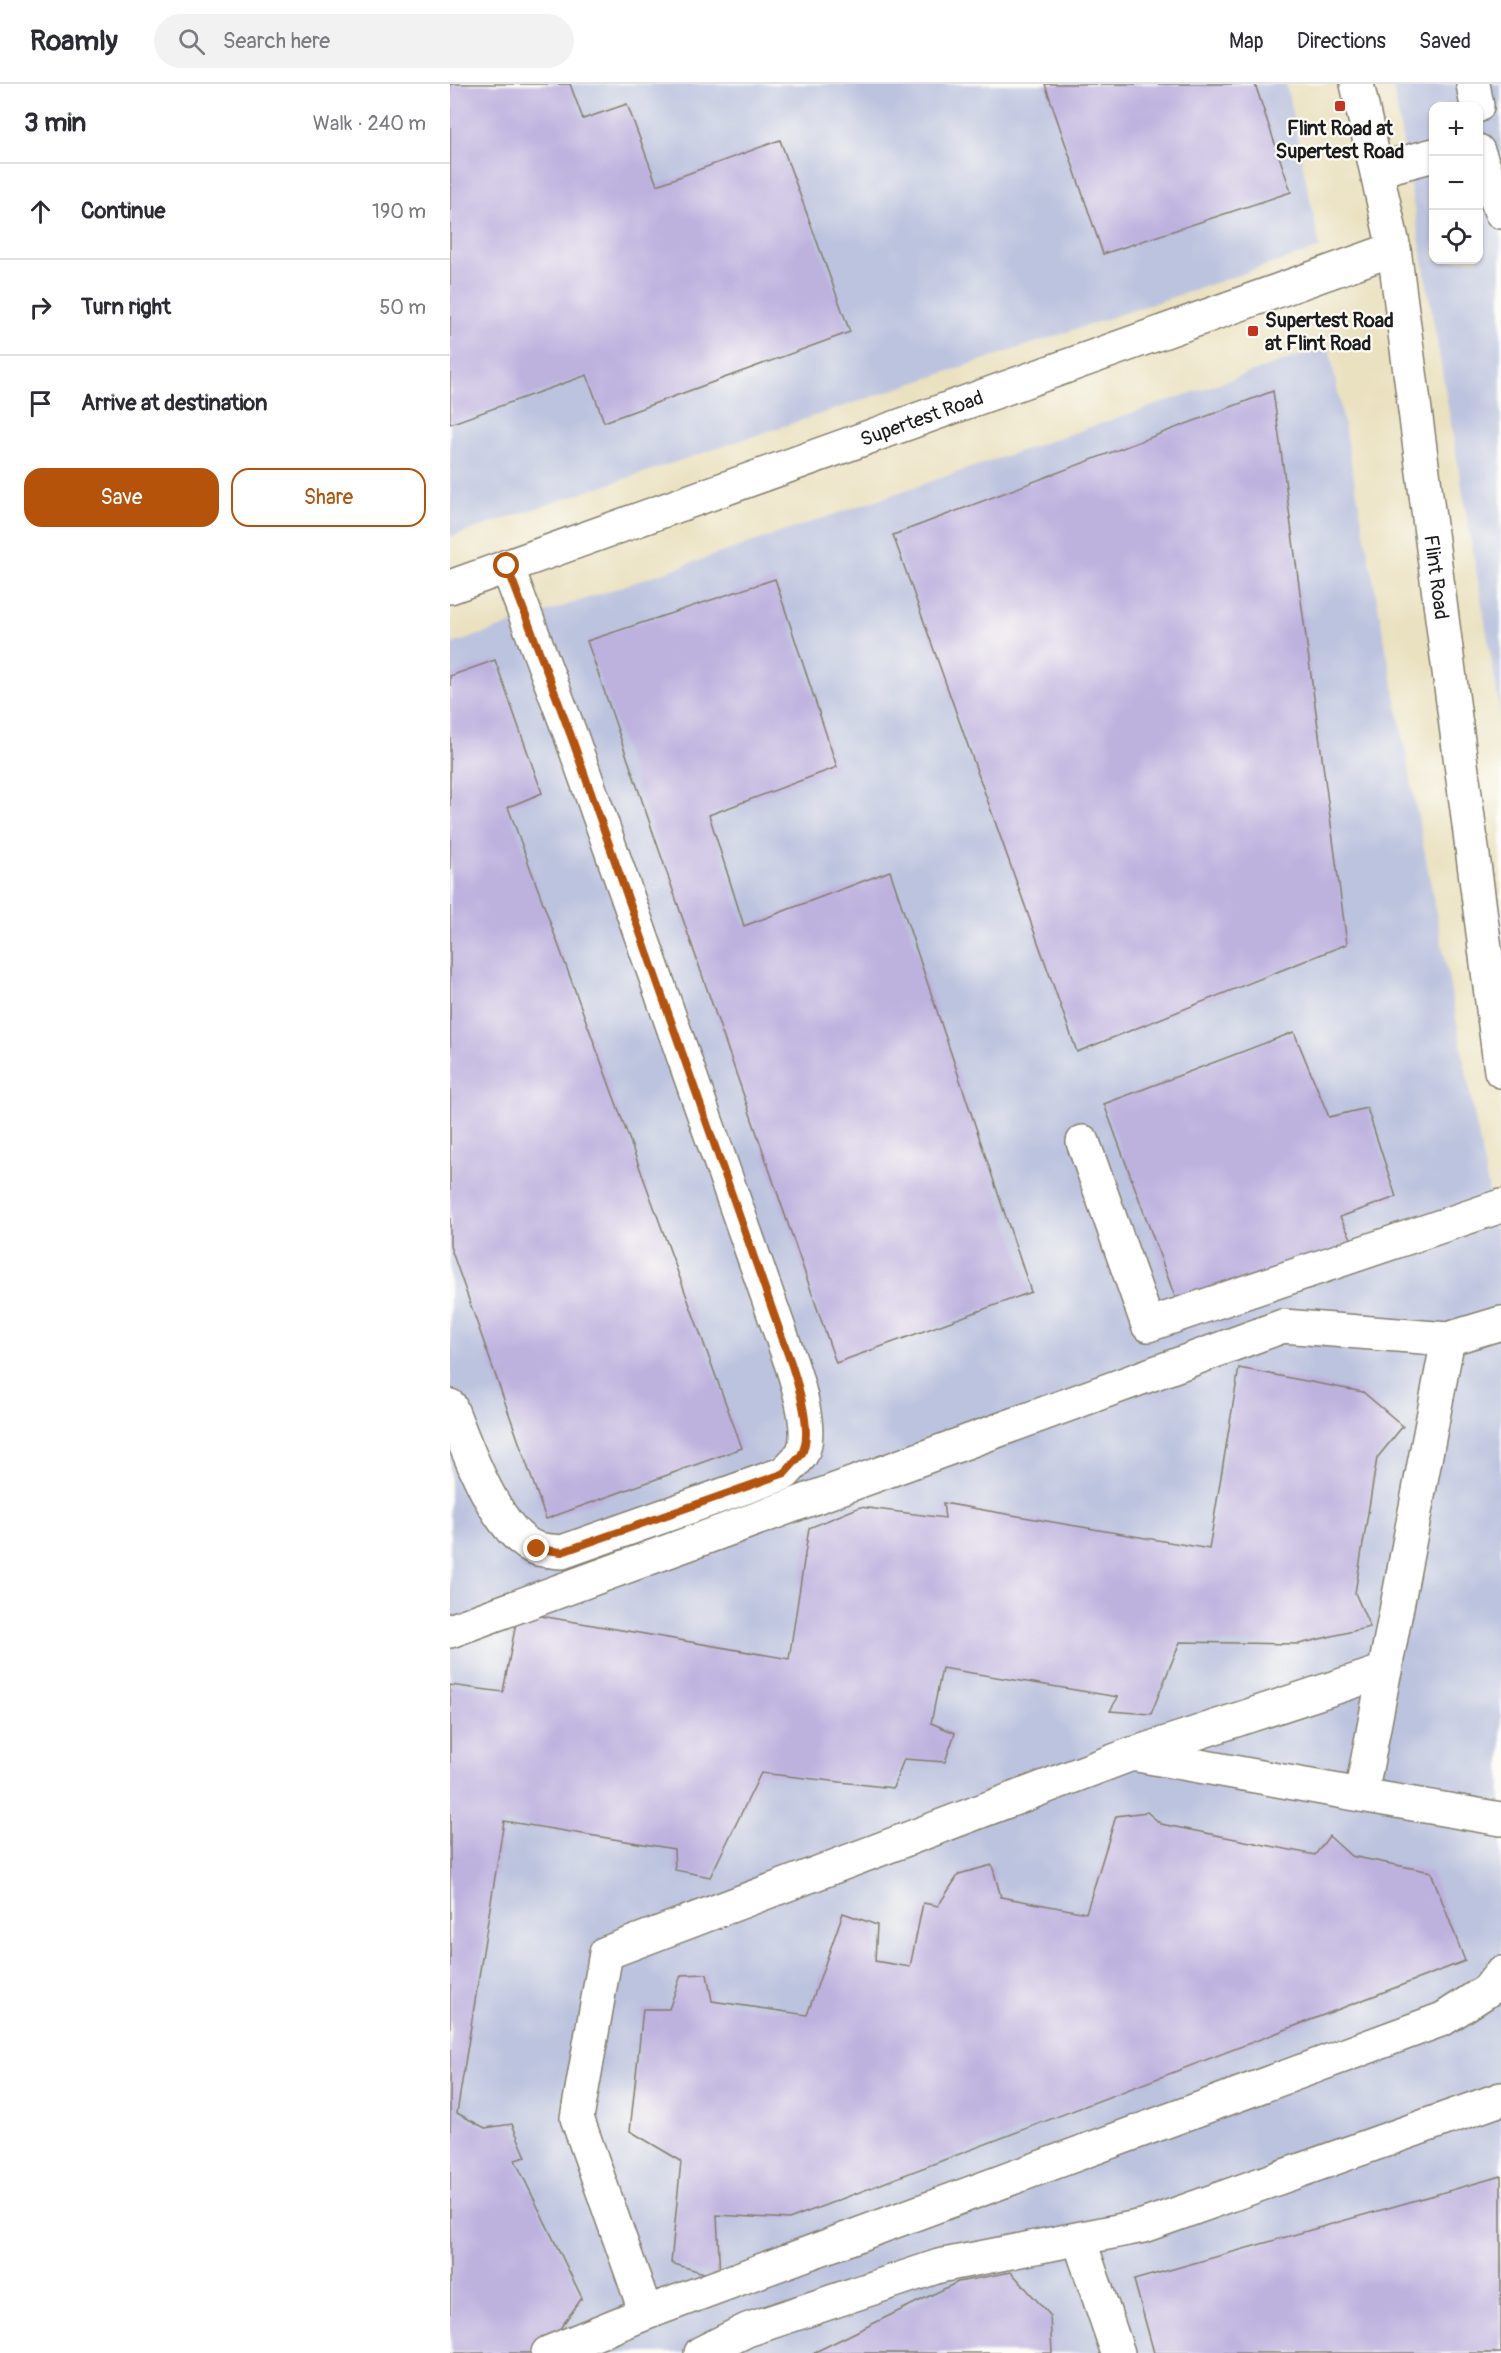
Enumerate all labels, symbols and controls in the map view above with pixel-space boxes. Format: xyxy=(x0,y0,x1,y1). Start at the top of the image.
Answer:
search box xyxy=(154,14,574,68)
text: Roamly xyxy=(30,24,118,59)
icon: search xyxy=(175,25,208,58)
text: Search here xyxy=(223,27,330,55)
text: Map xyxy=(1229,28,1264,55)
text: Directions xyxy=(1297,28,1386,55)
text: Saved xyxy=(1419,28,1471,55)
marker: Flint Road at Supertest Road xyxy=(1333,99,1347,113)
map controls xyxy=(1429,102,1483,264)
button: + xyxy=(1429,102,1483,156)
text: 3 min xyxy=(24,107,86,139)
text: Walk · 240 m xyxy=(313,111,426,136)
place label: Flint Road at Supertest Road xyxy=(1276,116,1404,164)
button: − xyxy=(1429,156,1483,210)
icon: ahead xyxy=(24,195,57,228)
text: Continue xyxy=(81,197,165,225)
text: 190 m xyxy=(372,199,426,224)
button: locate xyxy=(1429,210,1483,264)
icon: right xyxy=(24,291,57,324)
text: Turn right xyxy=(81,293,171,321)
text: 50 m xyxy=(379,295,426,320)
place label: Supertest Road at Flint Road xyxy=(1265,308,1394,356)
marker: Supertest Road at Flint Road xyxy=(1246,324,1260,338)
street label: Supertest Road xyxy=(857,385,987,452)
icon: arrive xyxy=(24,387,57,420)
text: Arrive at destination xyxy=(81,389,267,417)
button: Save xyxy=(24,468,219,527)
button: Share xyxy=(231,468,426,527)
street label: Flint Road xyxy=(1418,533,1454,621)
route start xyxy=(493,552,519,578)
route end xyxy=(523,1535,549,1561)

